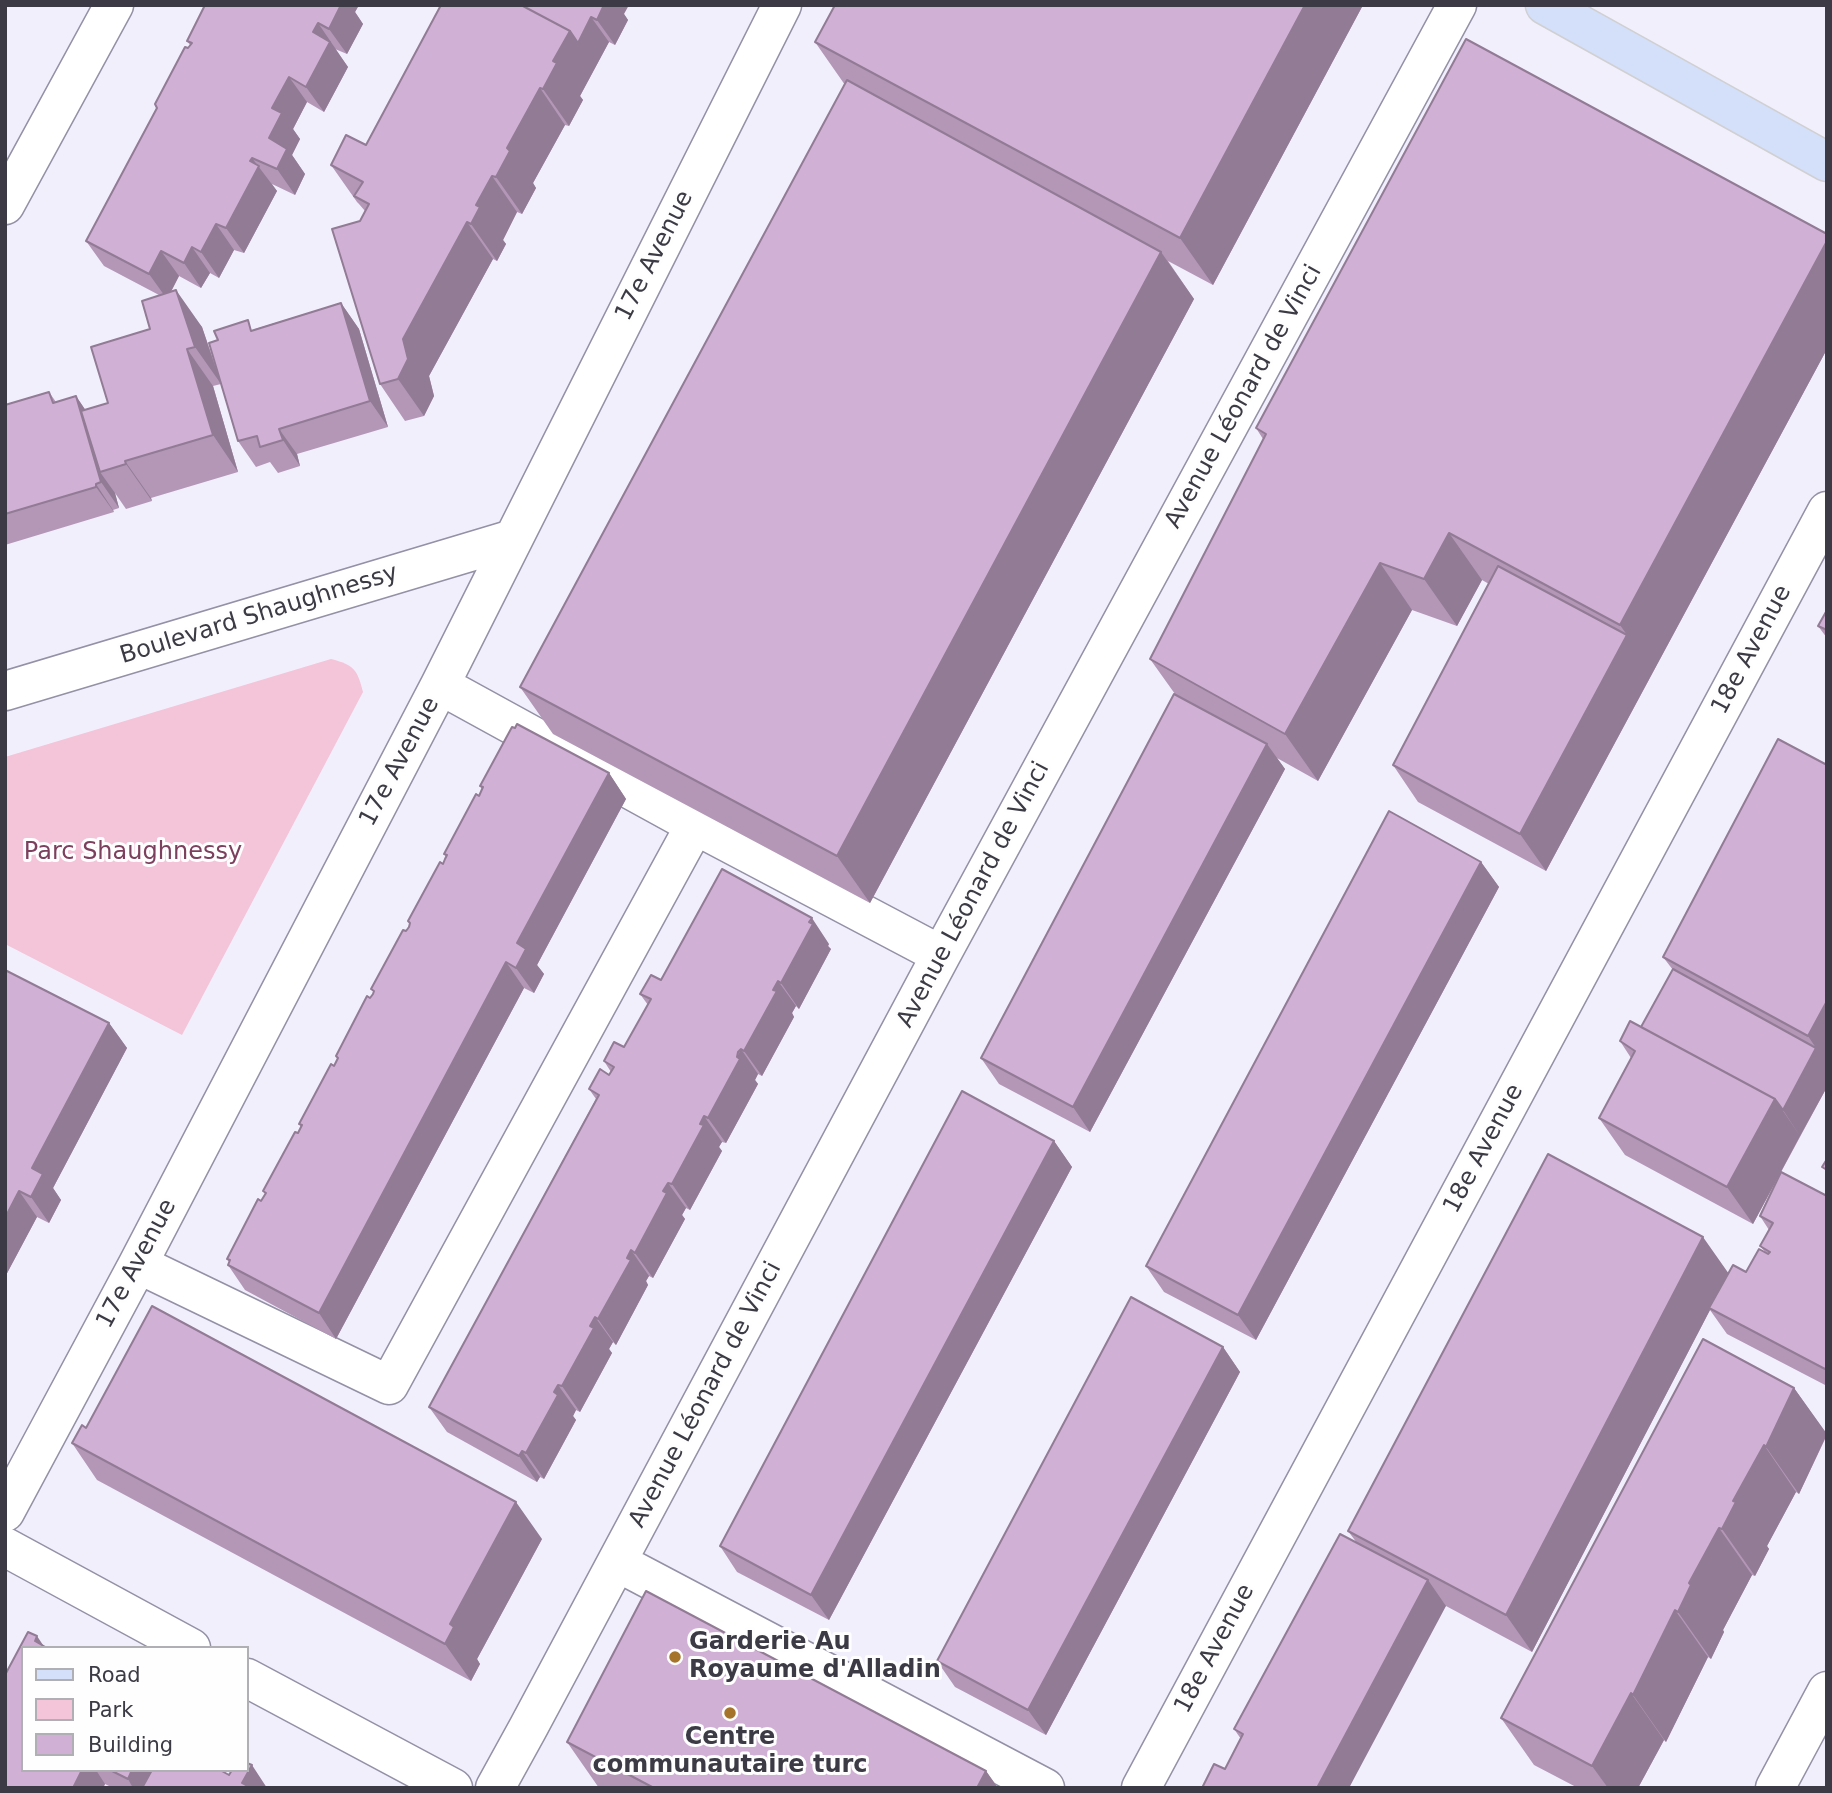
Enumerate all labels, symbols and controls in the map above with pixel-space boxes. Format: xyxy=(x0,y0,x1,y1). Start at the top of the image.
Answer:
street label: 17e Avenue xyxy=(610,186,700,326)
street label: Avenue Léonard de Vinci xyxy=(1159,260,1329,534)
street label: Boulevard Shaughnessy xyxy=(117,559,401,671)
street label: 18e Avenue xyxy=(1706,581,1798,719)
street label: 17e Avenue xyxy=(354,693,446,831)
street label: Avenue Léonard de Vinci xyxy=(892,757,1056,1033)
park label: Parc Shaughnessy xyxy=(24,839,242,867)
street label: 18e Avenue xyxy=(1438,1080,1530,1218)
street label: 17e Avenue xyxy=(91,1195,183,1333)
street label: Avenue Léonard de Vinci xyxy=(624,1257,788,1533)
street label: 18e Avenue xyxy=(1169,1580,1261,1718)
place label: Garderie Au Royaume d'Alladin xyxy=(689,1629,941,1685)
legend xyxy=(21,1646,248,1772)
marker: Garderie Au Royaume d'Alladin xyxy=(667,1649,683,1665)
text: Road xyxy=(88,1663,141,1687)
text: Park xyxy=(88,1698,133,1722)
marker: Centre communautaire turc xyxy=(722,1705,738,1721)
place label: Centre communautaire turc xyxy=(592,1724,868,1780)
text: Building xyxy=(88,1733,173,1757)

